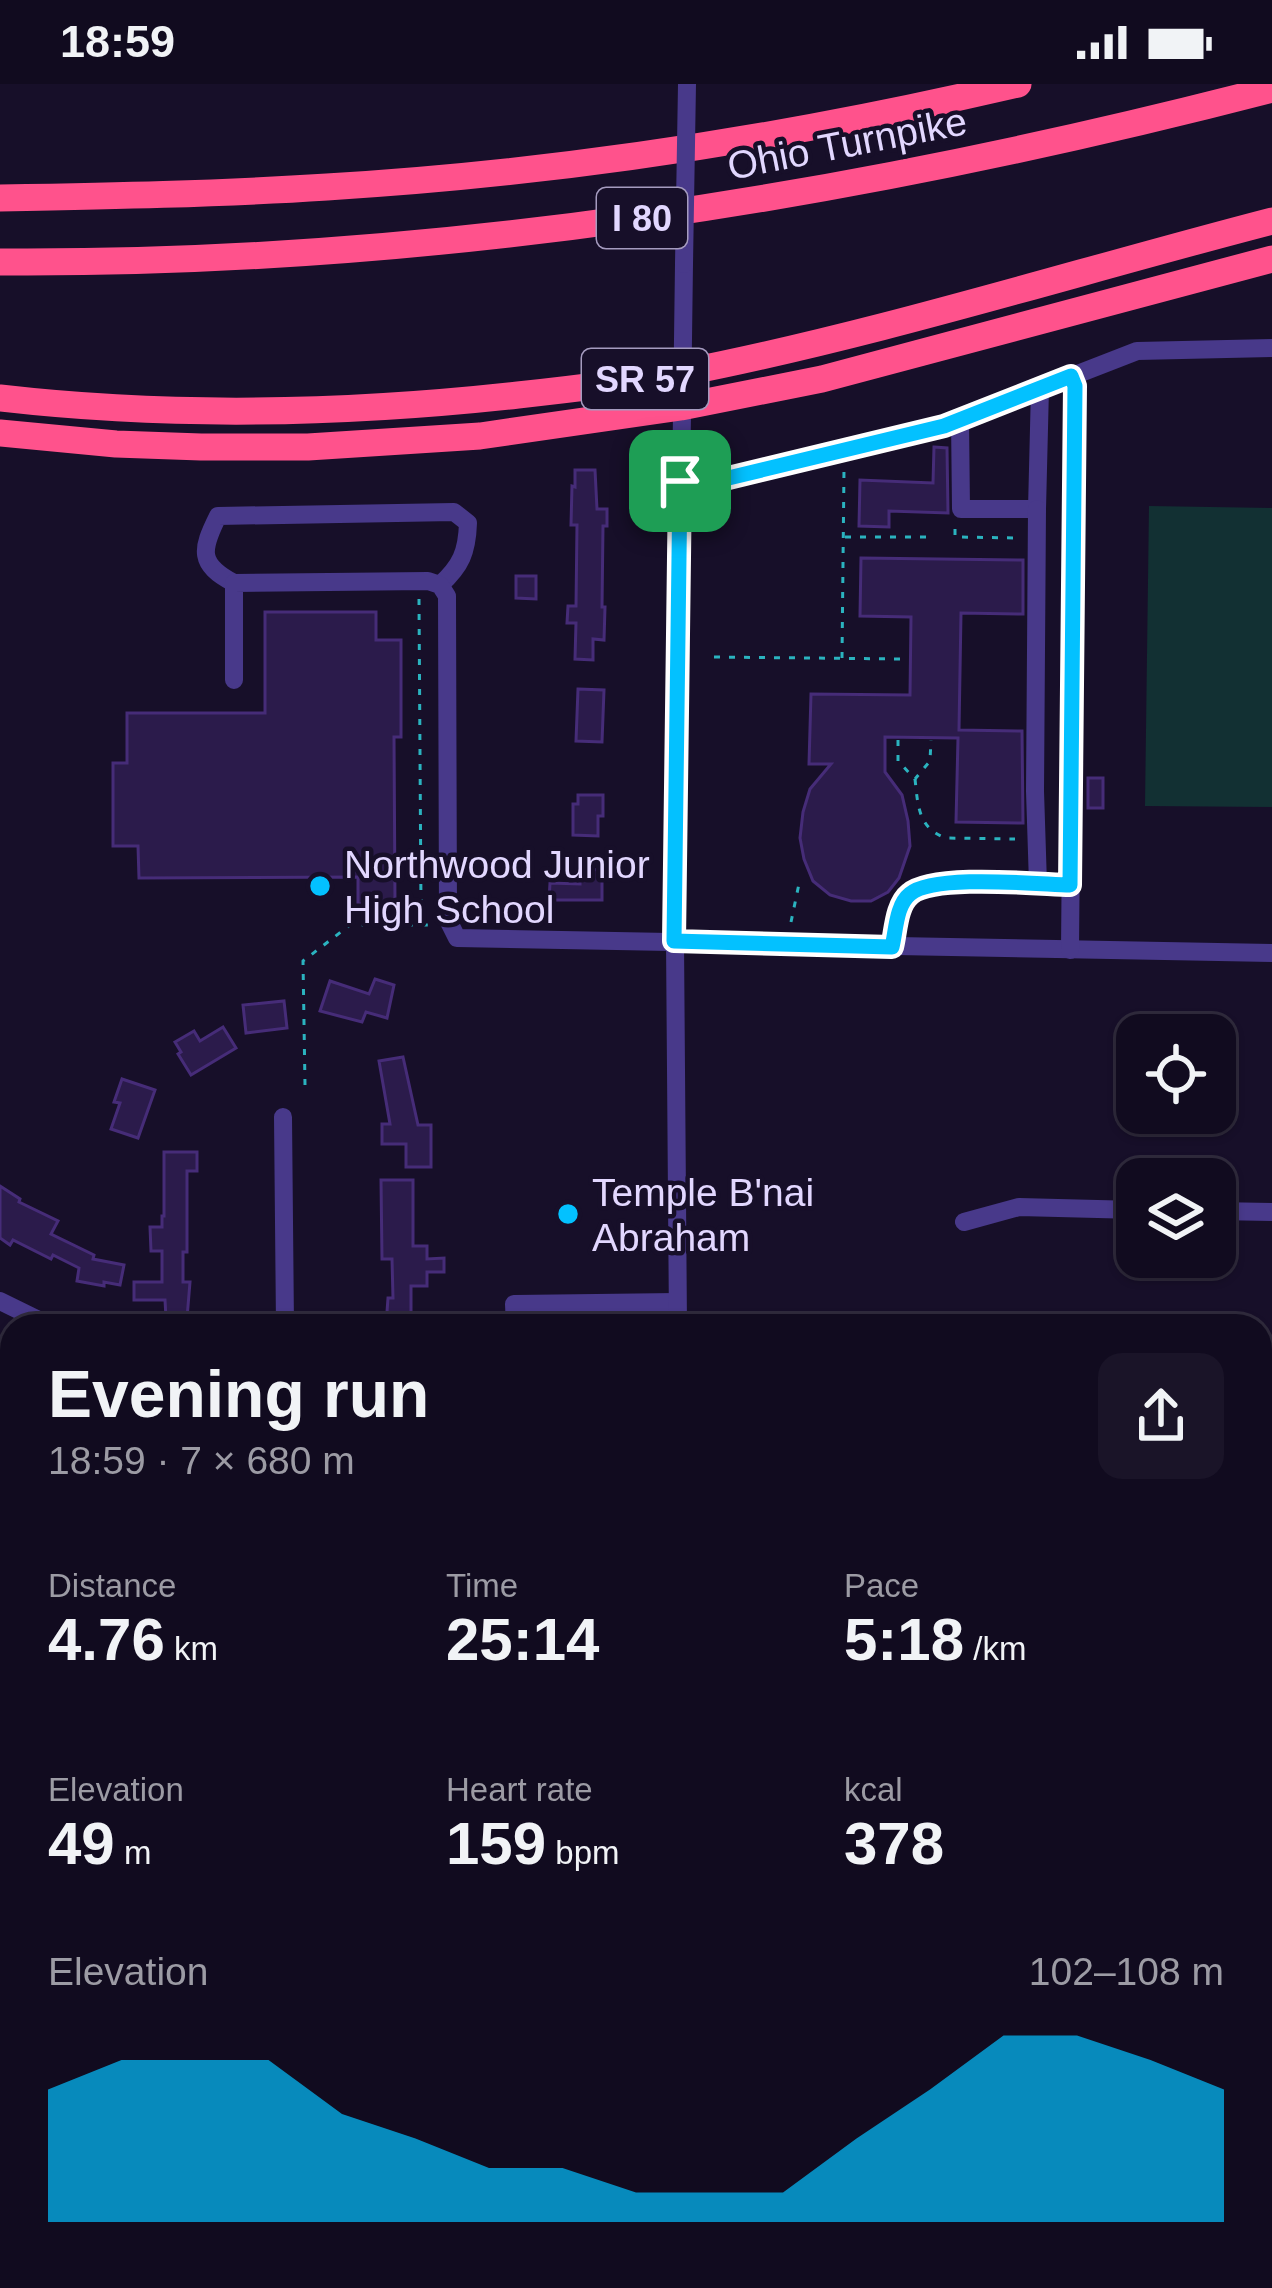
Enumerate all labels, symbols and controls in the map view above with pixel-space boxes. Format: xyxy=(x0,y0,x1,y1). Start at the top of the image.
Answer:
text: 18:59 xyxy=(60,16,175,67)
street label: Ohio Turnpike xyxy=(724,99,970,188)
road number: I 80 xyxy=(597,188,687,248)
road number: SR 57 xyxy=(582,349,708,409)
pin xyxy=(629,430,731,532)
icon: arrive xyxy=(647,448,713,514)
place label: Northwood Junior High School xyxy=(344,843,650,931)
marker: Northwood Junior High School xyxy=(307,873,333,899)
map controls xyxy=(1116,1014,1236,1278)
button: locate xyxy=(1116,1014,1236,1134)
button: layers xyxy=(1116,1158,1236,1278)
place label: Temple B'nai Abraham xyxy=(592,1171,814,1259)
marker: Temple B'nai Abraham xyxy=(555,1201,581,1227)
button: share xyxy=(1098,1353,1224,1479)
text: Evening run xyxy=(48,1357,429,1431)
text: 18:59 · 7 × 680 m xyxy=(48,1439,355,1482)
text: Distance xyxy=(48,1567,176,1604)
text: Time xyxy=(446,1567,518,1604)
text: Pace xyxy=(844,1567,919,1604)
text: 4.76 xyxy=(48,1606,165,1673)
text: 25:14 xyxy=(446,1606,599,1673)
text: 5:18 xyxy=(844,1606,964,1673)
text: km xyxy=(165,1630,218,1667)
text: /km xyxy=(964,1630,1026,1667)
text: Elevation xyxy=(48,1771,184,1808)
text: Heart rate xyxy=(446,1771,593,1808)
text: kcal xyxy=(844,1771,903,1808)
text: 49 xyxy=(48,1810,115,1877)
text: 159 xyxy=(446,1810,546,1877)
text: 378 xyxy=(844,1810,944,1877)
text: m xyxy=(115,1834,151,1871)
text: bpm xyxy=(546,1834,619,1871)
text: Elevation xyxy=(48,1950,208,1993)
text: 102–108 m xyxy=(1029,1950,1224,1993)

